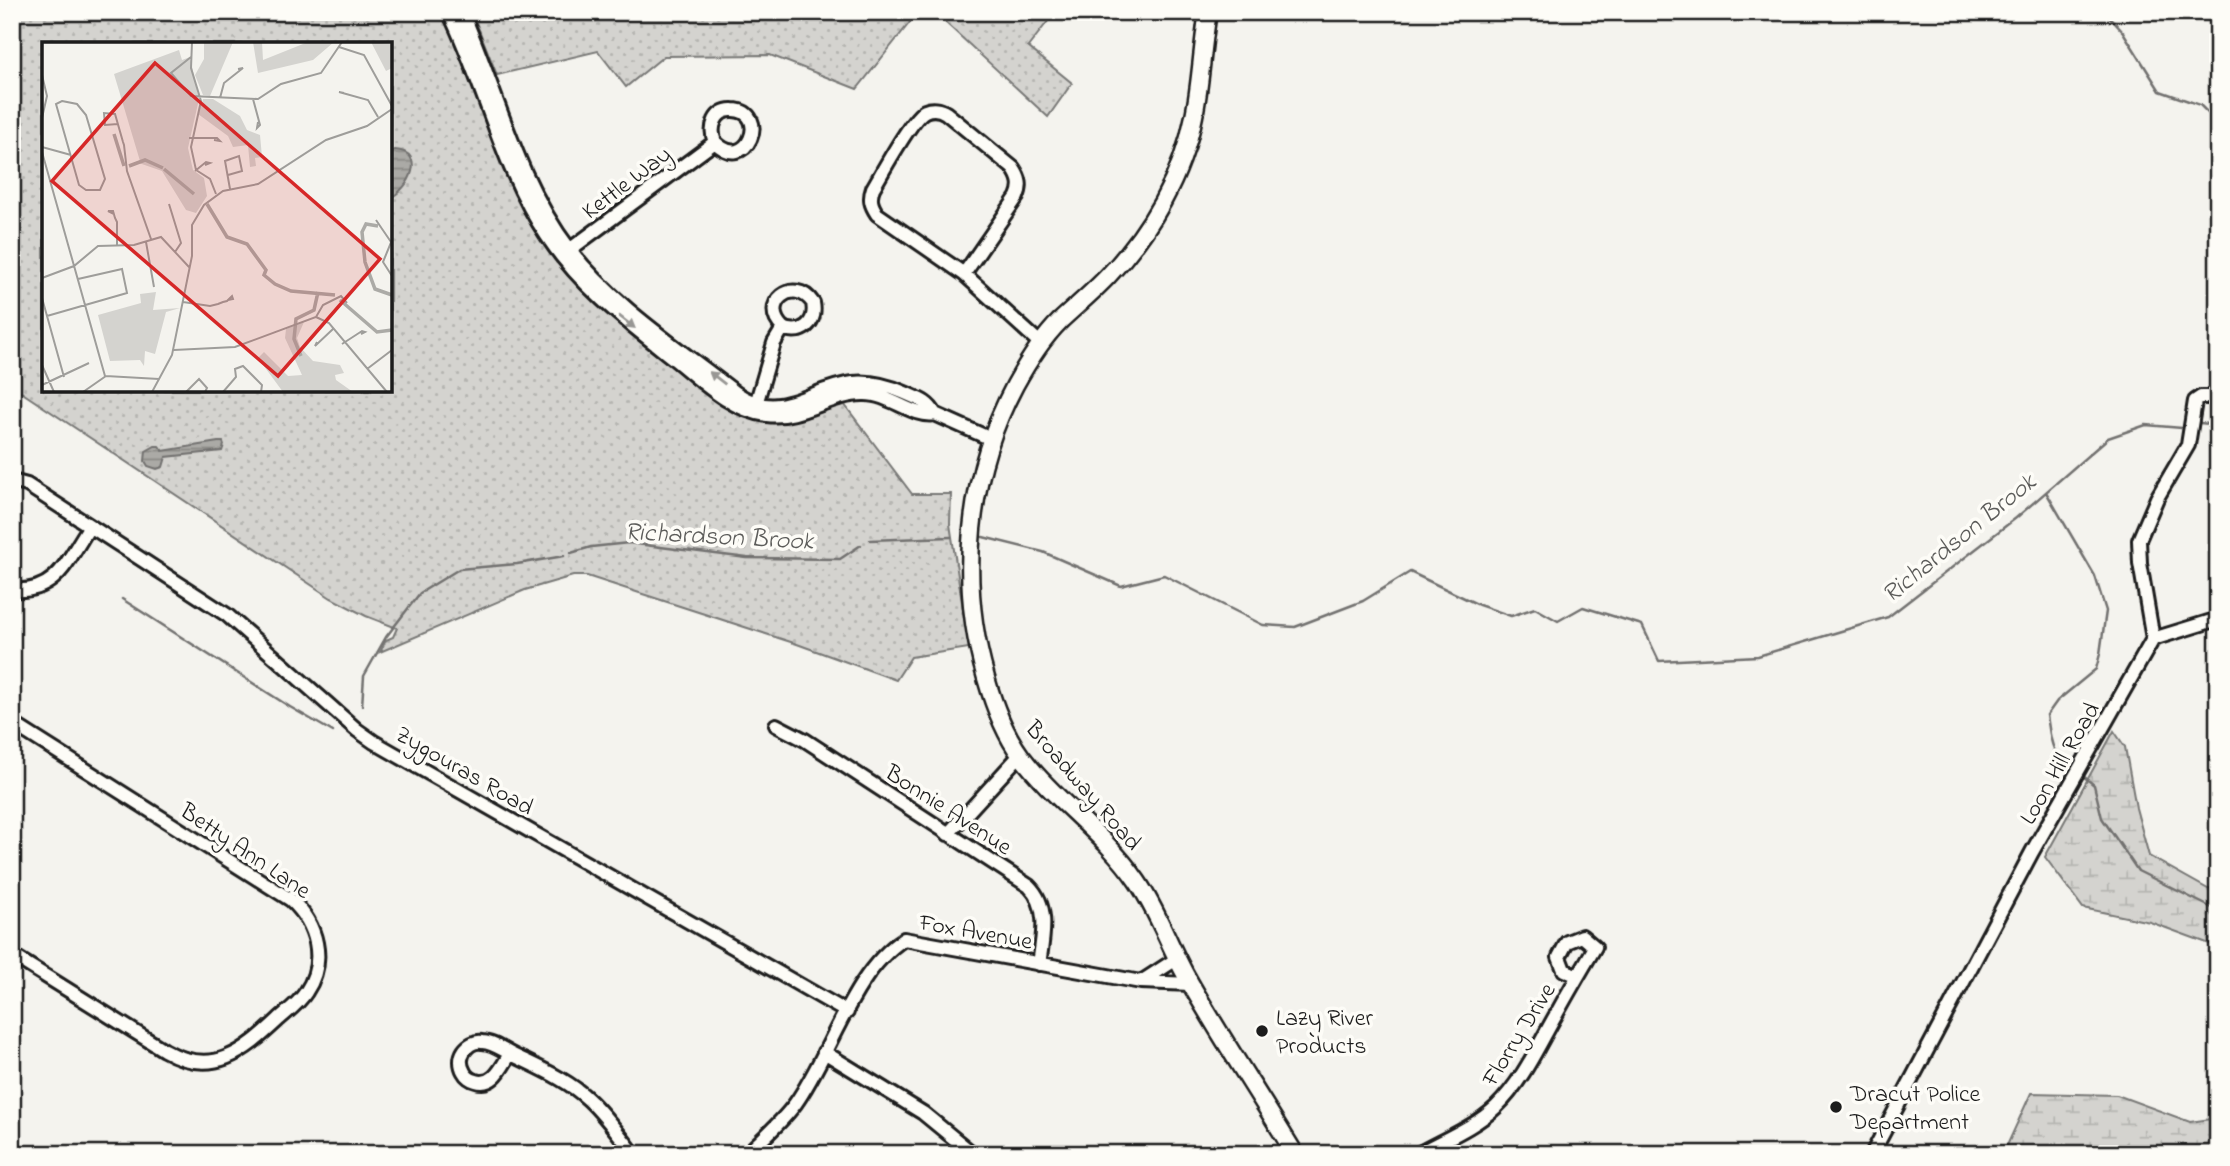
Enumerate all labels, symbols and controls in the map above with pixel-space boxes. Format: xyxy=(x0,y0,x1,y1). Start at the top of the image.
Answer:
inset map xyxy=(42,42,392,392)
street label: Kettle Way xyxy=(575,139,680,230)
one-way arrow xyxy=(617,314,635,329)
one-way arrow xyxy=(708,370,726,385)
water label: Richardson Brook xyxy=(1875,464,2047,614)
water label: Richardson Brook xyxy=(624,514,816,562)
street label: Loon Hill Road xyxy=(2012,696,2111,832)
street label: Broadway Road xyxy=(1014,713,1149,861)
street label: Zygouras Road xyxy=(387,718,540,827)
street label: Bonnie Avenue xyxy=(876,756,1018,865)
street label: Betty Ann Lane xyxy=(171,795,317,910)
street label: Fox Avenue xyxy=(915,906,1035,961)
street label: Florry Drive xyxy=(1474,976,1567,1095)
place label: Lazy River Products xyxy=(1276,1002,1374,1065)
marker: Lazy River Products xyxy=(1254,1023,1270,1039)
place label: Dracut Police Department xyxy=(1849,1078,1981,1141)
marker: Dracut Police Department xyxy=(1828,1099,1844,1115)

